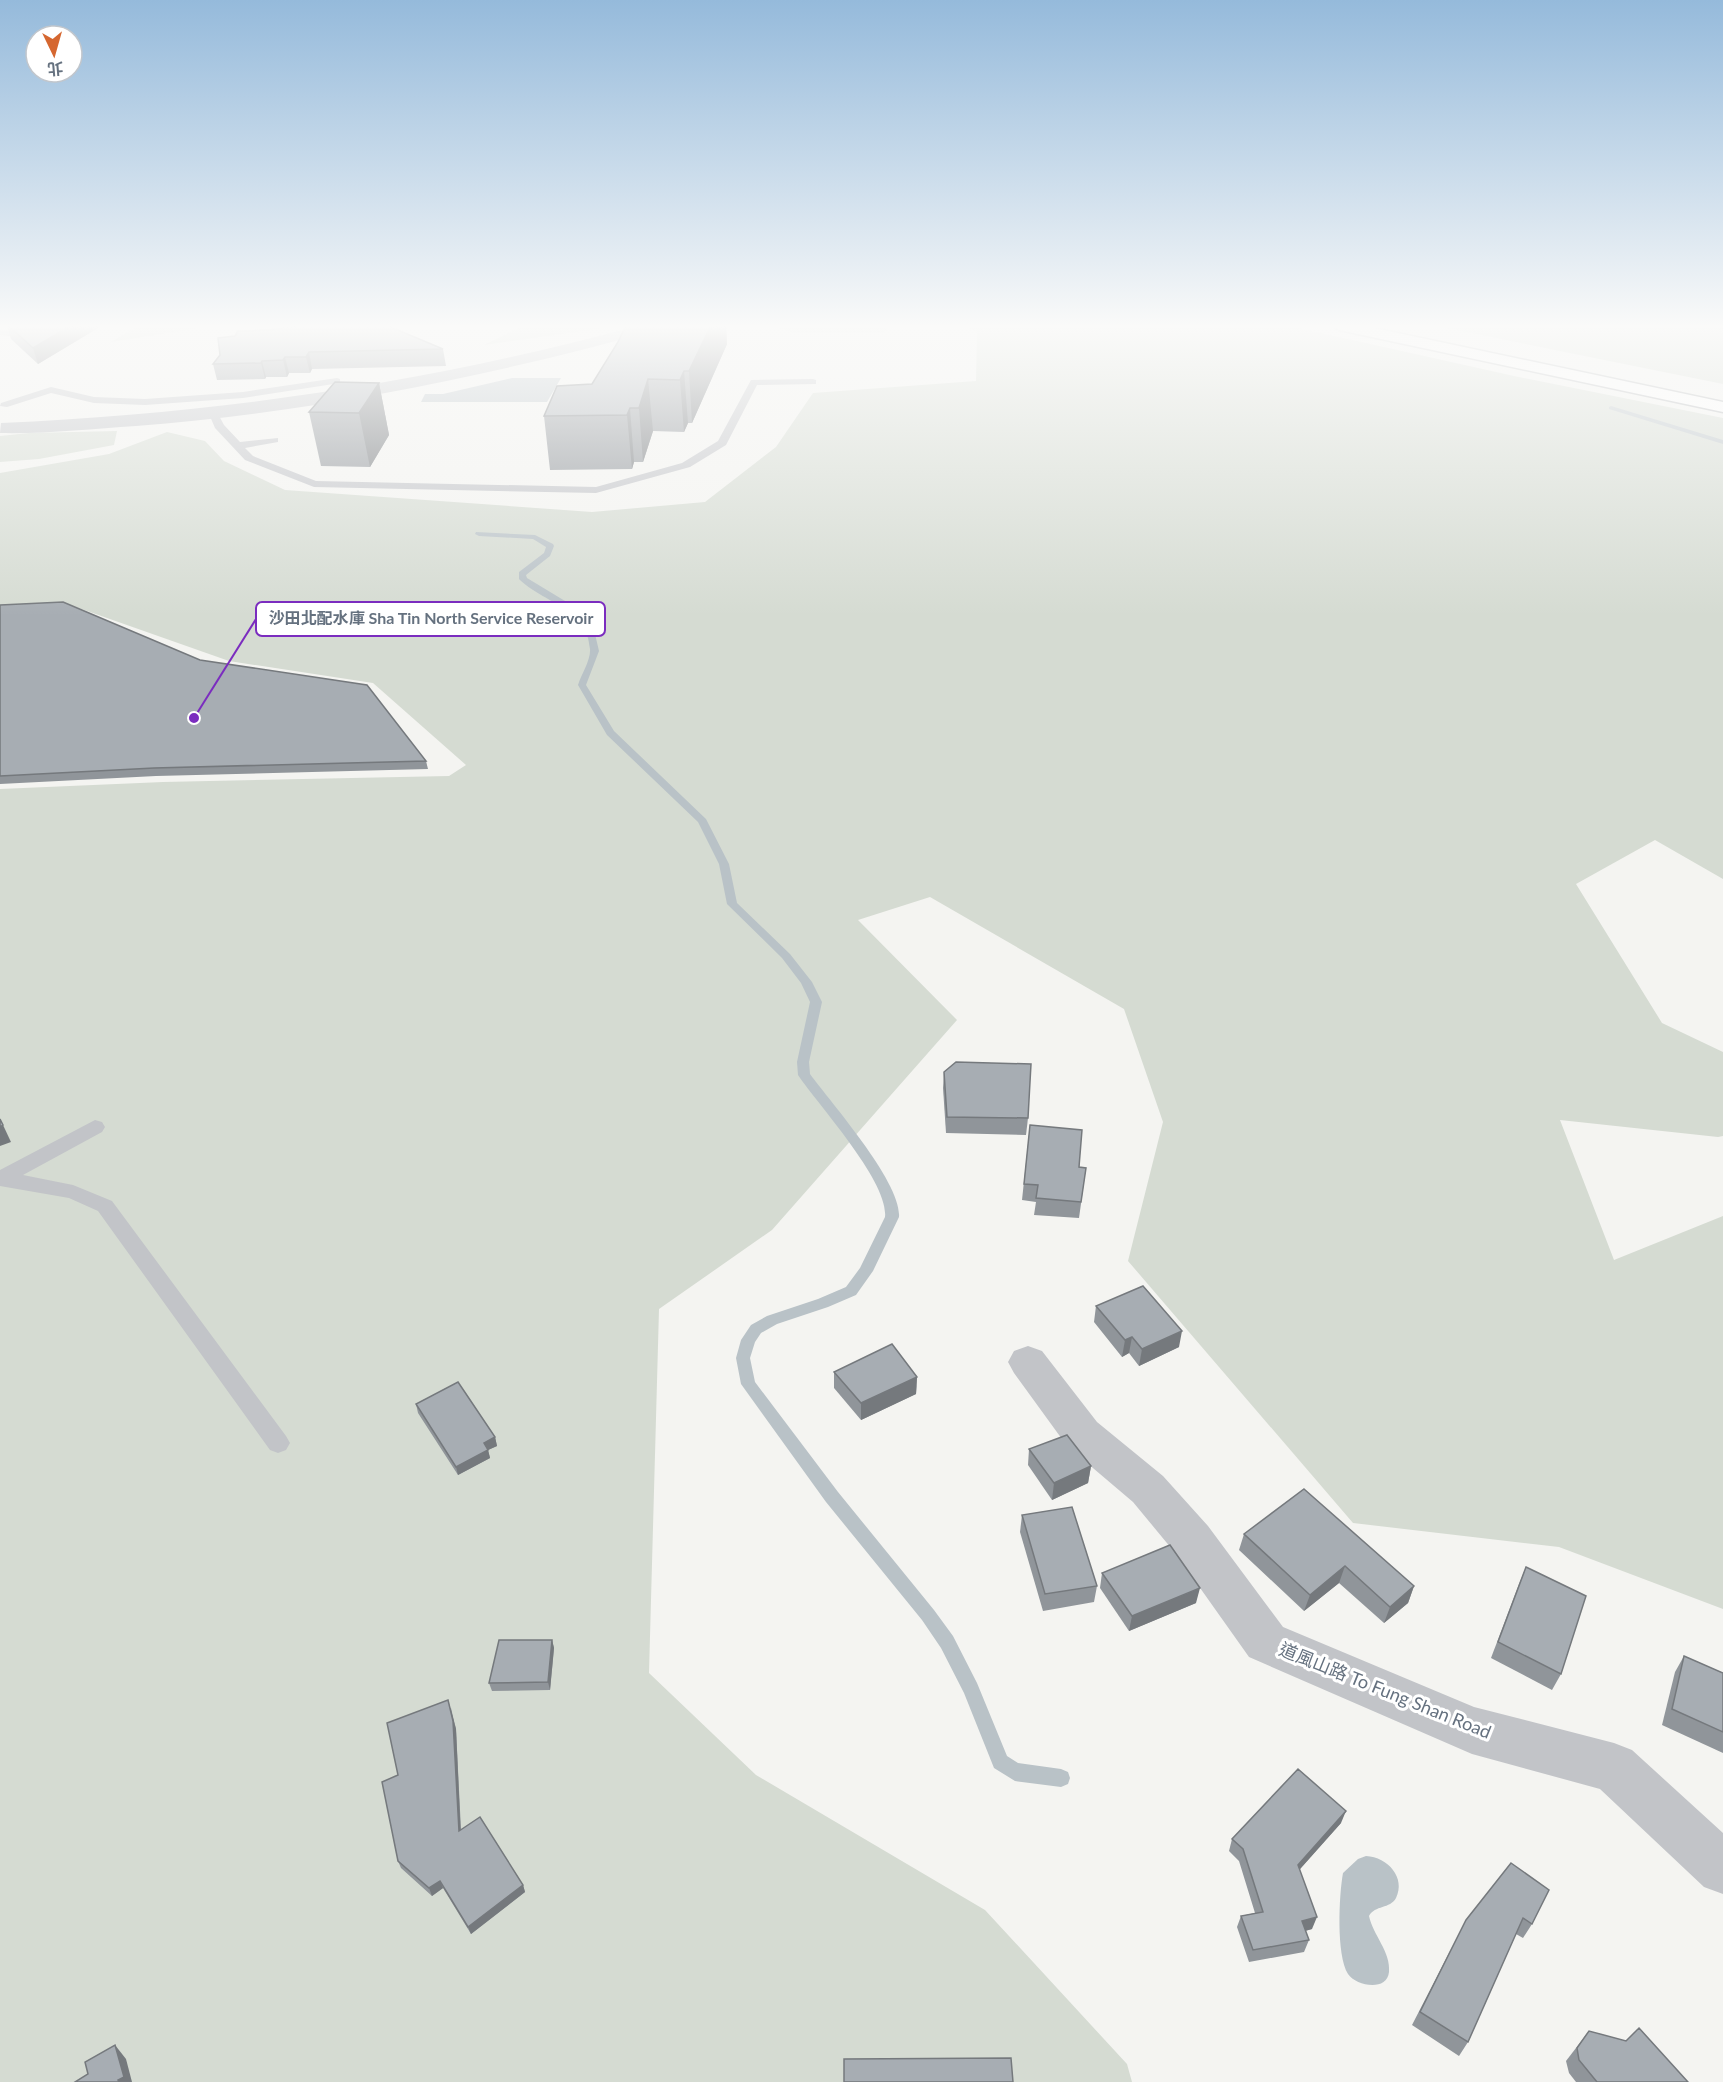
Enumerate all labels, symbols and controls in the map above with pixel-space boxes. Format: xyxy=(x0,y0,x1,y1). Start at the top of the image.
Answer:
north arrow xyxy=(24,24,84,84)
text: 北 xyxy=(47,59,64,80)
callout: 沙田北配水庫 Sha Tin North Service Reservoir xyxy=(256,602,605,636)
text: 沙田北配水庫 Sha Tin North Service Reservoir xyxy=(269,608,593,627)
street label: 道風山路 To Fung Shan Road xyxy=(1276,1637,1495,1743)

